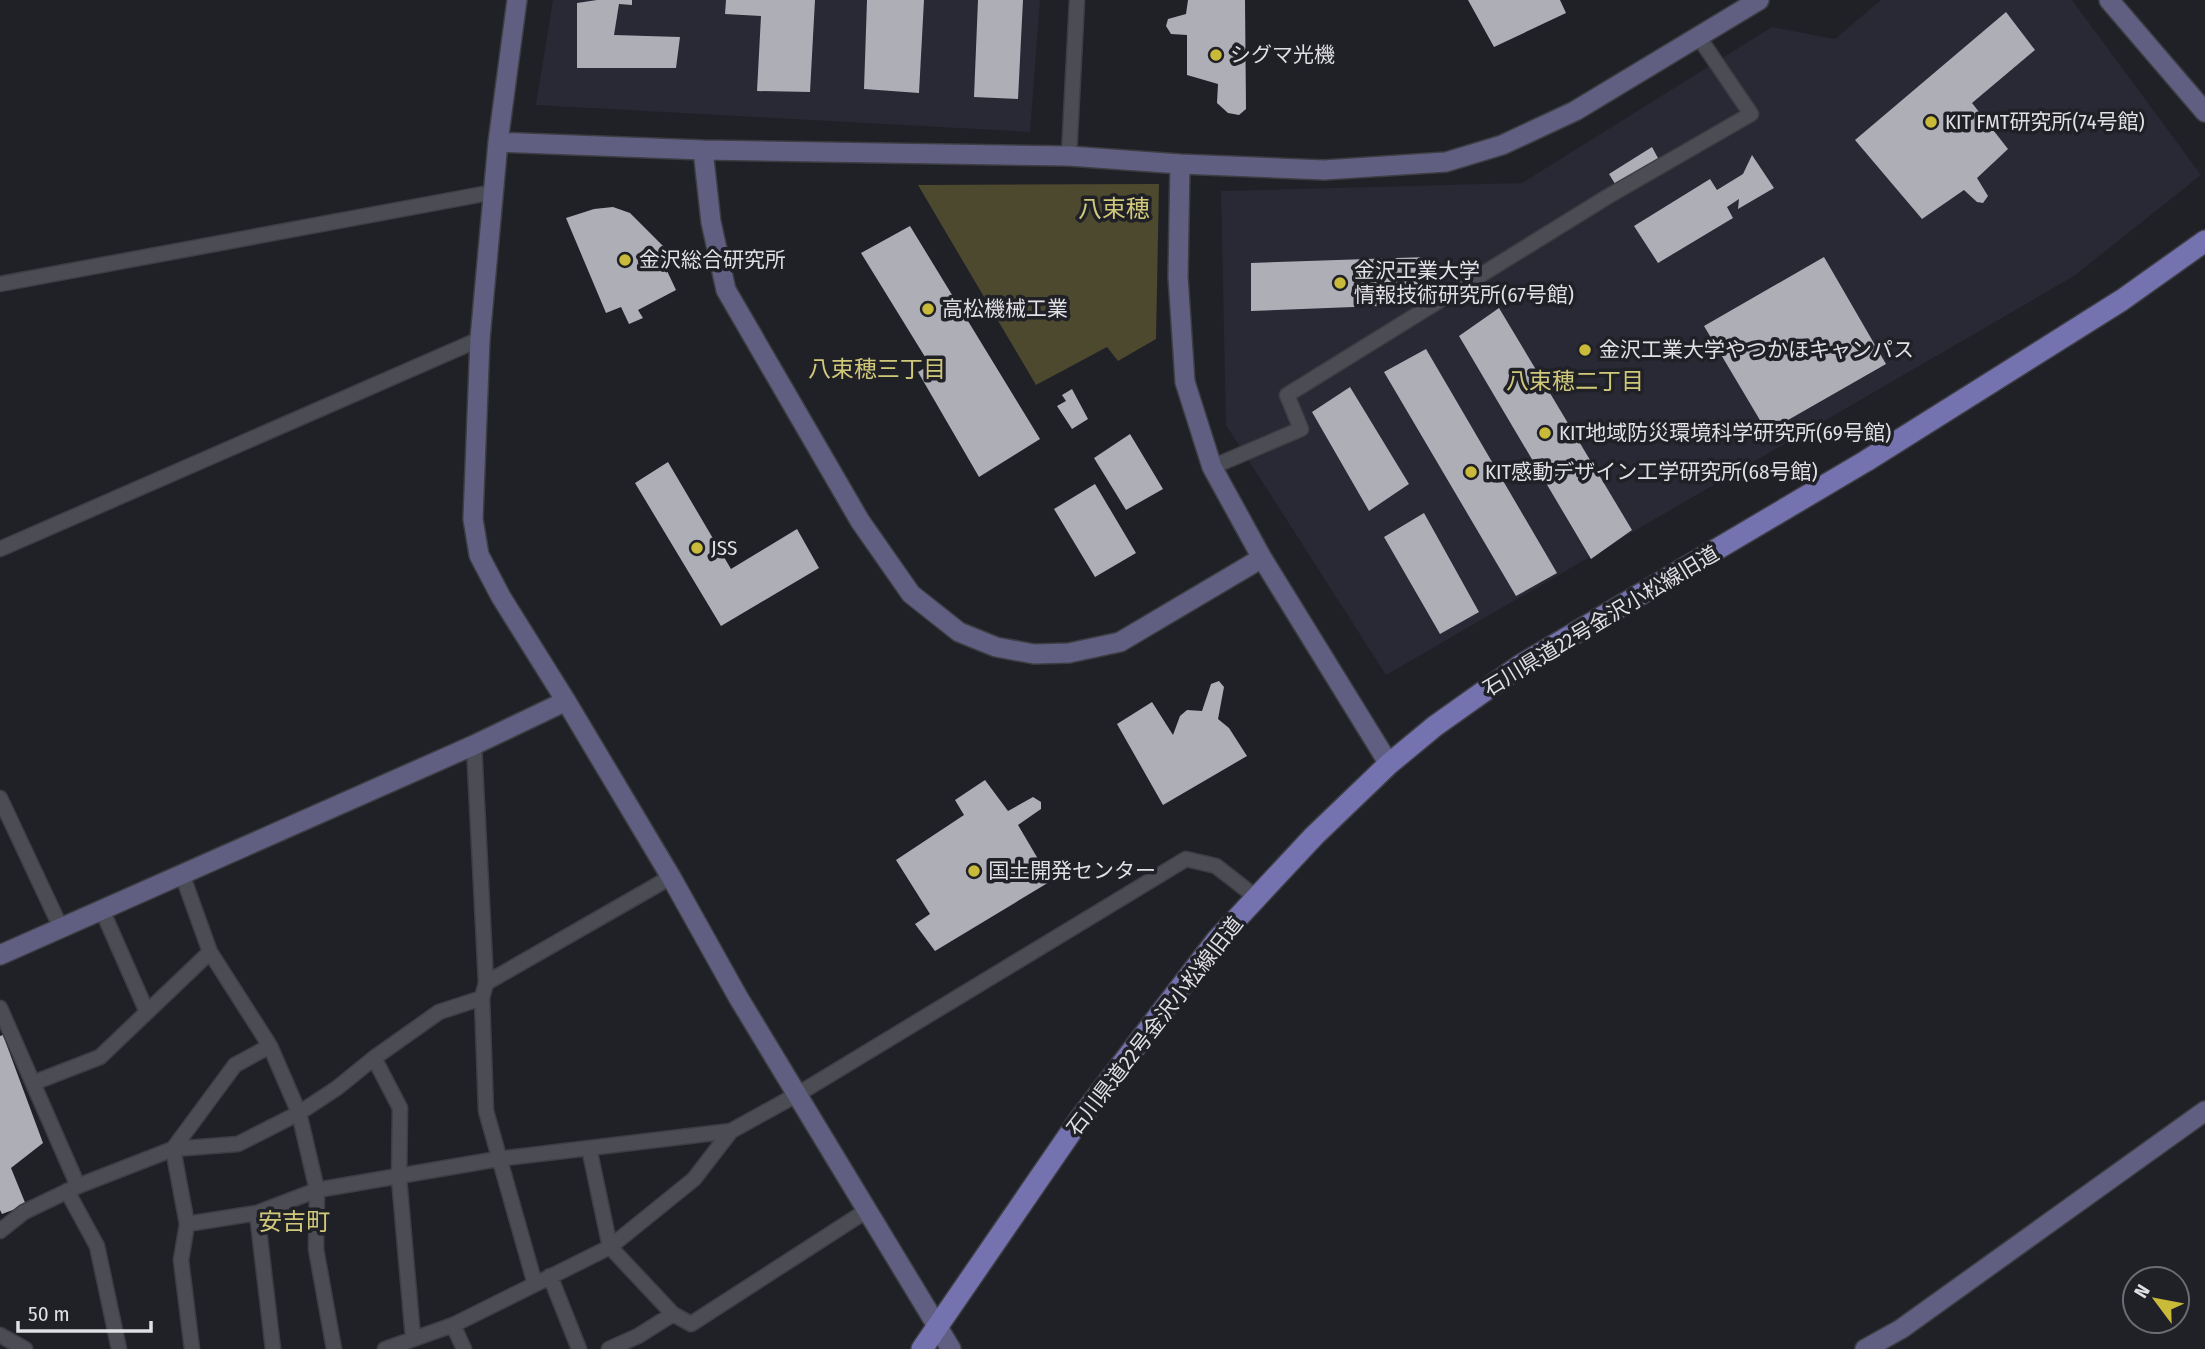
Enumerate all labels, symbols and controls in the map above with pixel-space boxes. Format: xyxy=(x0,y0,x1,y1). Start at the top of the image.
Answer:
place label: シグマ光機 xyxy=(1230,42,1335,68)
marker: シグマ光機 xyxy=(1208,47,1224,63)
place label: KIT FMT研究所(74号館) xyxy=(1945,109,2145,135)
marker: KIT FMT研究所(74号館) xyxy=(1923,114,1939,130)
district label: 八束穂 xyxy=(1078,195,1150,223)
place label: 金沢総合研究所 xyxy=(639,247,786,273)
marker: 金沢総合研究所 xyxy=(617,252,633,268)
place label: 金沢工業大学 情報技術研究所(67号館) xyxy=(1354,258,1574,308)
marker: 金沢工業大学 情報技術研究所(67号館) xyxy=(1332,275,1348,291)
place label: 高松機械工業 xyxy=(942,296,1068,322)
marker: 高松機械工業 xyxy=(920,301,936,317)
place label: 金沢工業大学やつかほキャンパス xyxy=(1599,337,1914,363)
marker: 金沢工業大学やつかほキャンパス xyxy=(1577,342,1593,358)
district label: 八束穂三丁目 xyxy=(808,355,946,383)
district label: 八束穂二丁目 xyxy=(1506,367,1644,395)
place label: KIT地域防災環境科学研究所(69号館) xyxy=(1559,420,1891,446)
marker: KIT地域防災環境科学研究所(69号館) xyxy=(1537,425,1553,441)
place label: KIT感動デザイン工学研究所(68号館) xyxy=(1485,459,1818,485)
marker: KIT感動デザイン工学研究所(68号館) xyxy=(1463,464,1479,480)
place label: JSS xyxy=(711,535,737,561)
marker: JSS xyxy=(689,540,705,556)
street label: 石川県道22号金沢小松線旧道 xyxy=(1478,540,1724,702)
place label: 国土開発センター xyxy=(988,858,1156,884)
marker: 国土開発センター xyxy=(966,863,982,879)
street label: 石川県道22号金沢小松線旧道 xyxy=(1061,911,1249,1141)
district label: 安吉町 xyxy=(258,1208,330,1236)
north arrow xyxy=(2121,1265,2191,1335)
text: N xyxy=(2129,1280,2155,1302)
scale bar xyxy=(18,1290,150,1334)
text: 50 m xyxy=(28,1301,70,1327)

